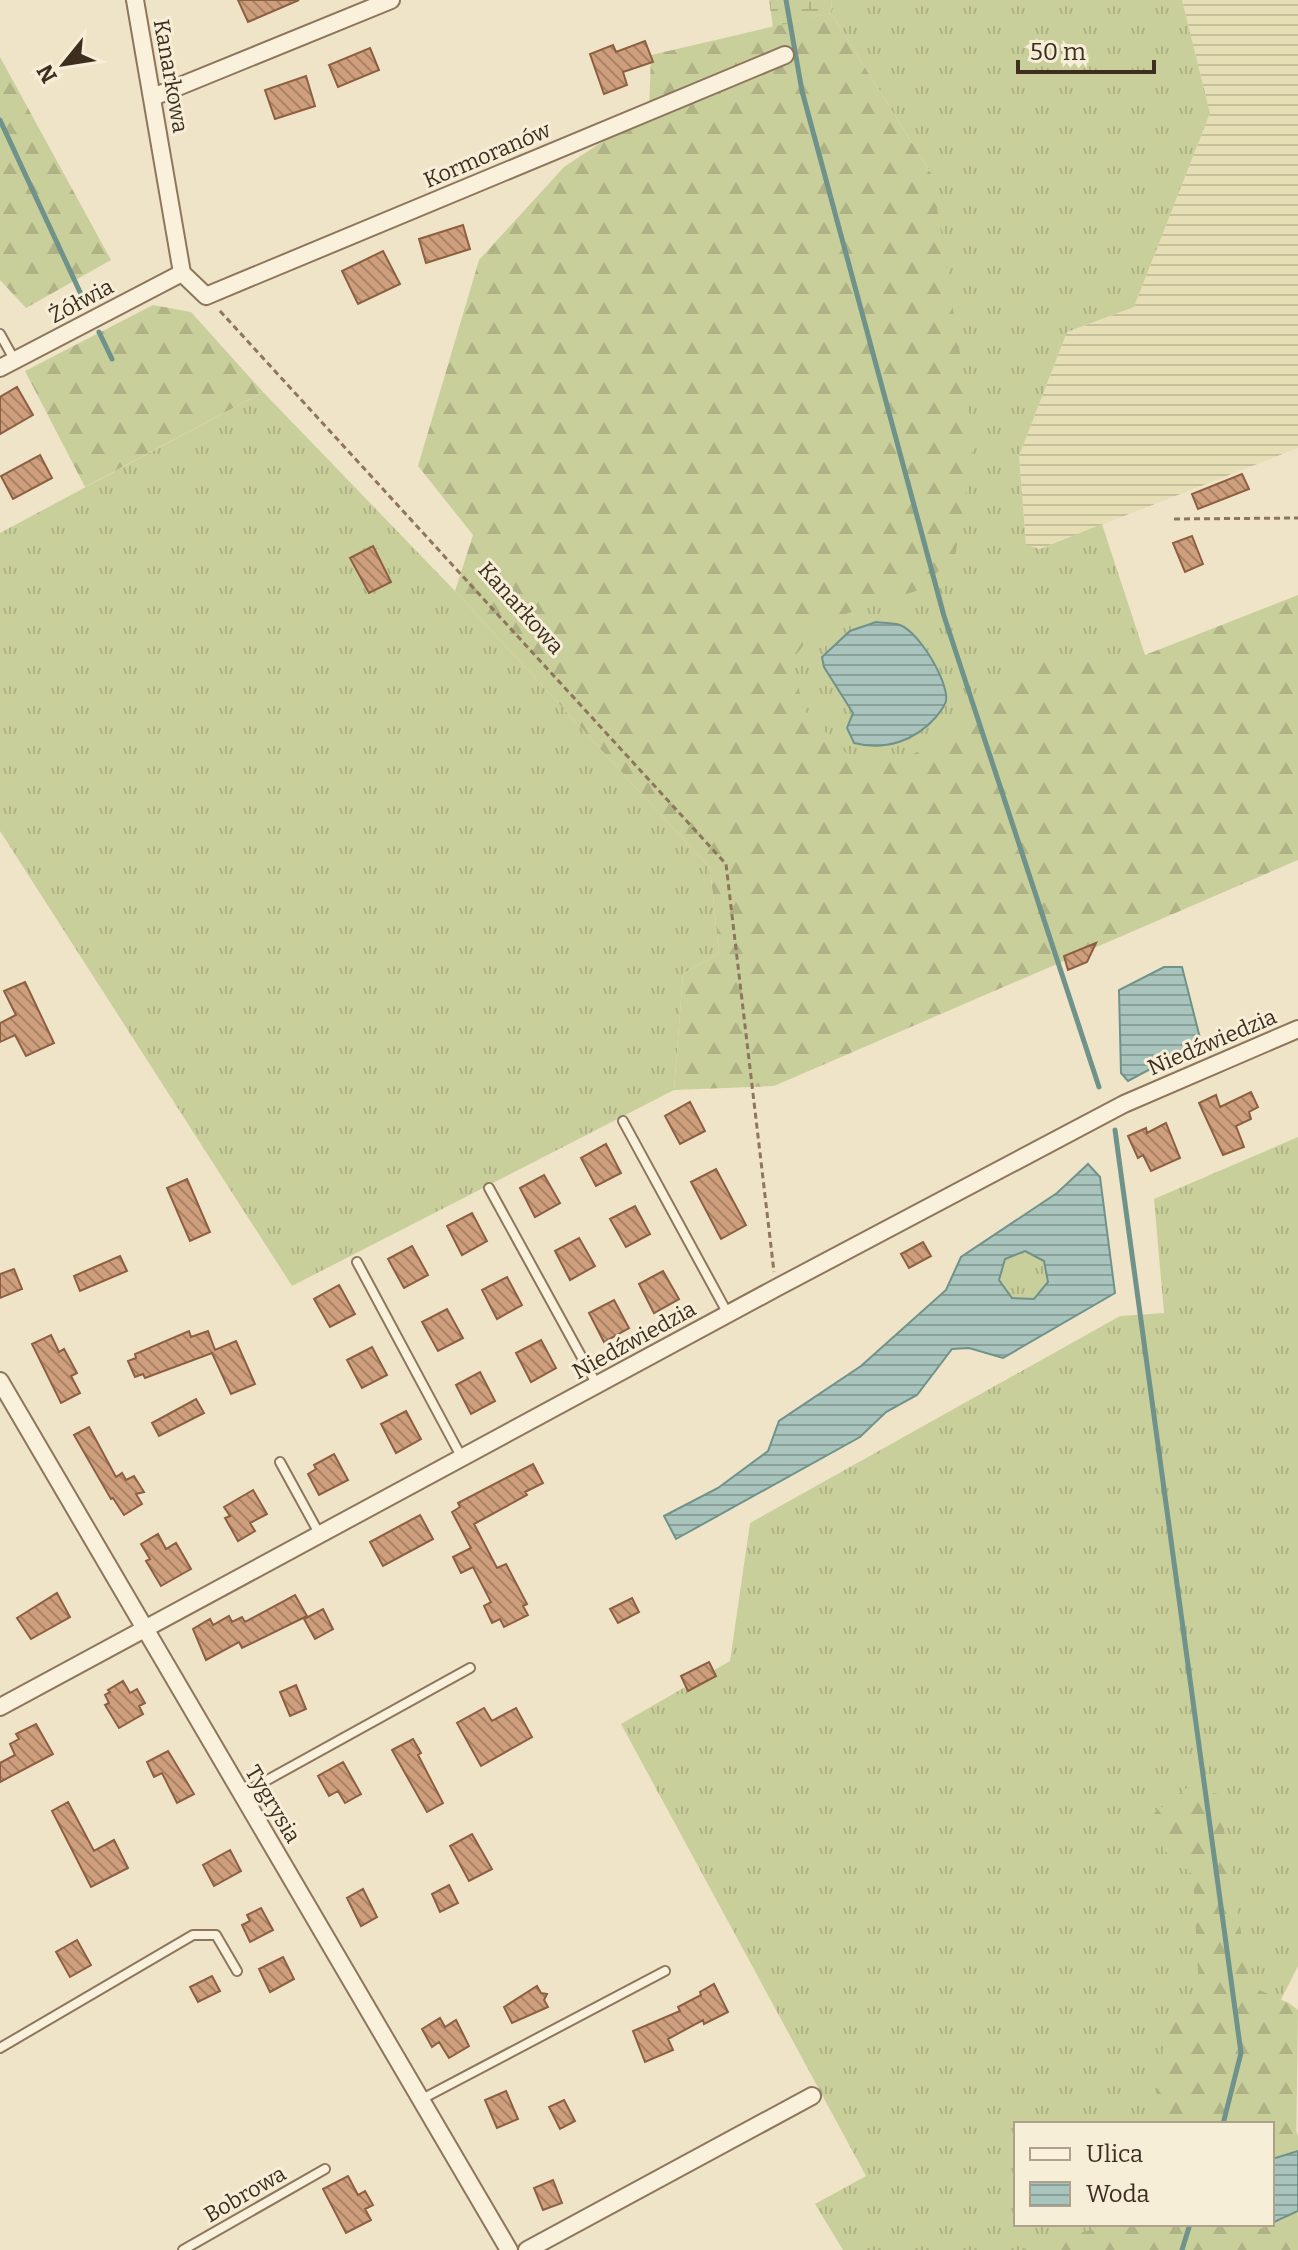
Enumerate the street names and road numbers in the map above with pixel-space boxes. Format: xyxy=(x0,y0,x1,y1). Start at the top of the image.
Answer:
street label: Kanarkowa xyxy=(148,17,194,135)
street label: Kormoranów xyxy=(420,116,555,194)
street label: Żółwia xyxy=(44,273,118,329)
street label: Kanarkowa xyxy=(472,556,570,660)
street label: Niedźwiedzia xyxy=(1144,1003,1280,1081)
street label: Niedźwiedzia xyxy=(567,1295,701,1385)
street label: Tygrysia xyxy=(239,1760,307,1848)
street label: Bobrowa xyxy=(199,2160,291,2228)

